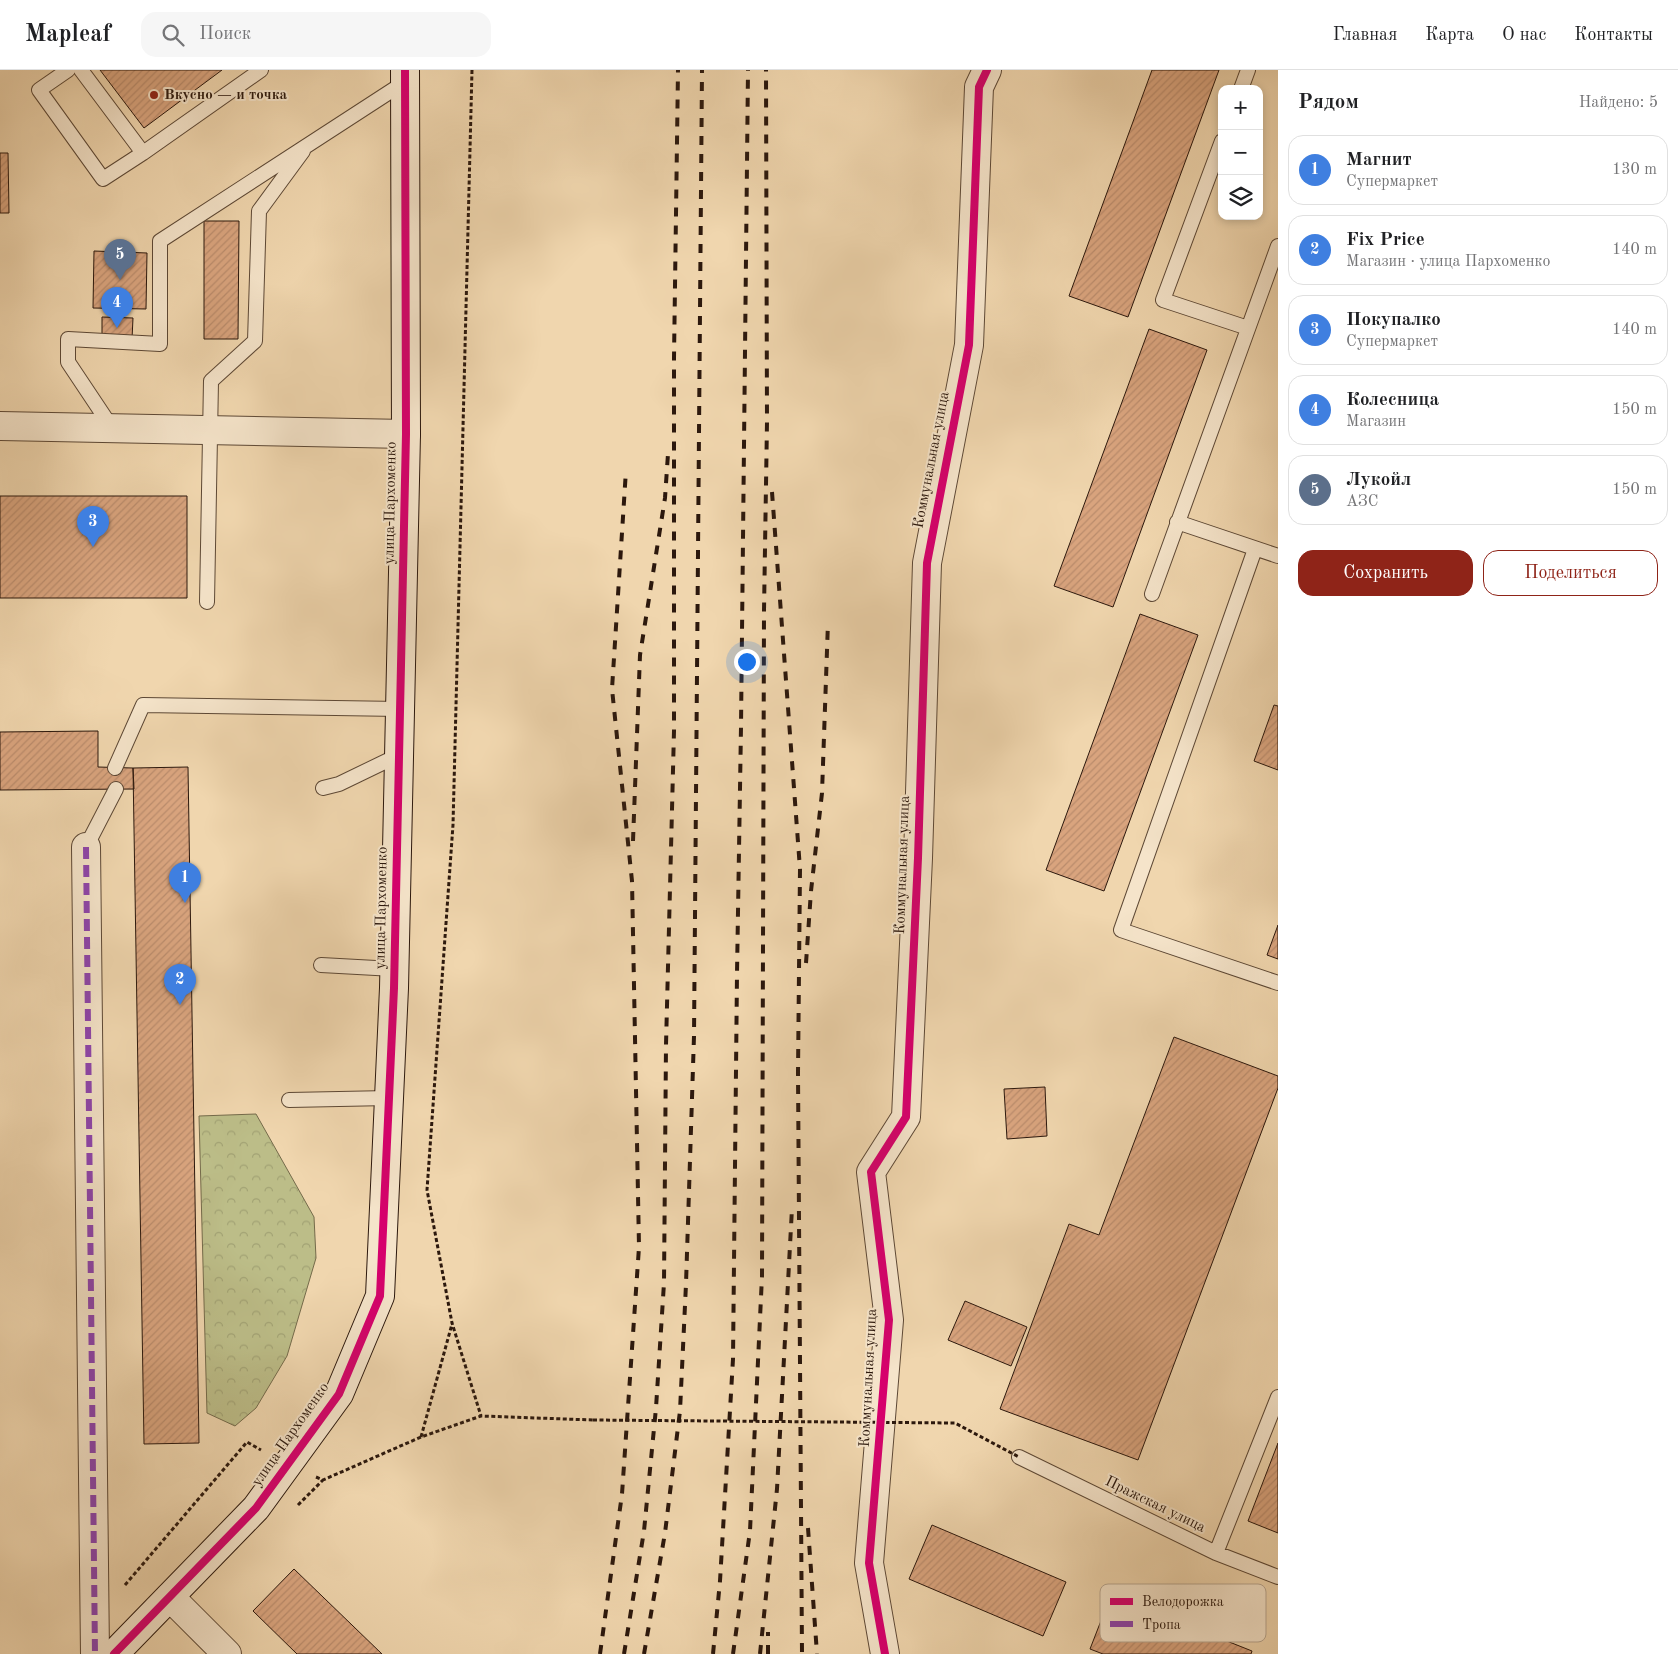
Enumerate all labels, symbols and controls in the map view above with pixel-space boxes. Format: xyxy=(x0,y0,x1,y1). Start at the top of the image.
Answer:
search box xyxy=(141,12,491,57)
icon: search xyxy=(159,21,187,49)
text: Mapleaf xyxy=(25,23,111,47)
text: Поиск xyxy=(199,25,251,44)
text: Главная xyxy=(1333,26,1397,44)
text: Карта xyxy=(1425,26,1474,44)
text: О нас xyxy=(1502,26,1546,44)
text: Контакты xyxy=(1574,26,1653,44)
map controls xyxy=(1218,85,1263,220)
button: + xyxy=(1218,85,1263,130)
place label: Вкусно — и точка xyxy=(164,88,288,103)
marker: Вкусно — и точка xyxy=(148,89,160,101)
text: Рядом xyxy=(1298,92,1359,113)
text: Найдено: 5 xyxy=(1579,95,1658,111)
button: − xyxy=(1218,130,1263,175)
text: Магнит xyxy=(1346,151,1412,170)
text: 1 xyxy=(1310,162,1320,178)
text: 130 m xyxy=(1612,162,1657,178)
text: Супермаркет xyxy=(1346,174,1438,190)
button: layers xyxy=(1218,175,1263,220)
text: Fix Price xyxy=(1346,231,1425,250)
pin: 5 xyxy=(104,239,136,280)
text: 2 xyxy=(1310,242,1320,258)
text: 140 m xyxy=(1612,242,1657,258)
text: Магазин · улица Пархоменко xyxy=(1346,254,1550,270)
pin: 4 xyxy=(101,287,133,328)
text: Покупалко xyxy=(1346,311,1441,330)
text: 3 xyxy=(1310,322,1320,338)
text: 140 m xyxy=(1612,322,1657,338)
text: Супермаркет xyxy=(1346,334,1438,350)
street label: Коммунальная улица xyxy=(911,390,953,530)
text: Колесница xyxy=(1346,391,1439,410)
text: 4 xyxy=(1310,402,1320,418)
text: 150 m xyxy=(1612,402,1657,418)
text: Магазин xyxy=(1346,414,1406,430)
street label: улица Пархоменко xyxy=(382,441,400,565)
text: Лукойл xyxy=(1346,471,1411,490)
text: 5 xyxy=(1310,482,1320,498)
text: 150 m xyxy=(1612,482,1657,498)
text: АЗС xyxy=(1346,494,1378,510)
pin: 3 xyxy=(77,506,109,547)
button: Сохранить xyxy=(1298,550,1473,596)
button: Поделиться xyxy=(1483,550,1658,596)
your location xyxy=(734,649,760,675)
street label: Коммунальная улица xyxy=(893,795,913,935)
street label: улица Пархоменко xyxy=(373,846,391,970)
pin: 1 xyxy=(169,862,201,903)
pin: 2 xyxy=(164,964,196,1005)
street label: Коммунальная улица xyxy=(858,1308,880,1448)
street label: улица Пархоменко xyxy=(250,1380,332,1490)
street label: Пражская улица xyxy=(1102,1474,1208,1536)
legend xyxy=(1100,1584,1266,1642)
text: Велодорожка xyxy=(1142,1595,1224,1609)
text: Тропа xyxy=(1142,1618,1181,1632)

